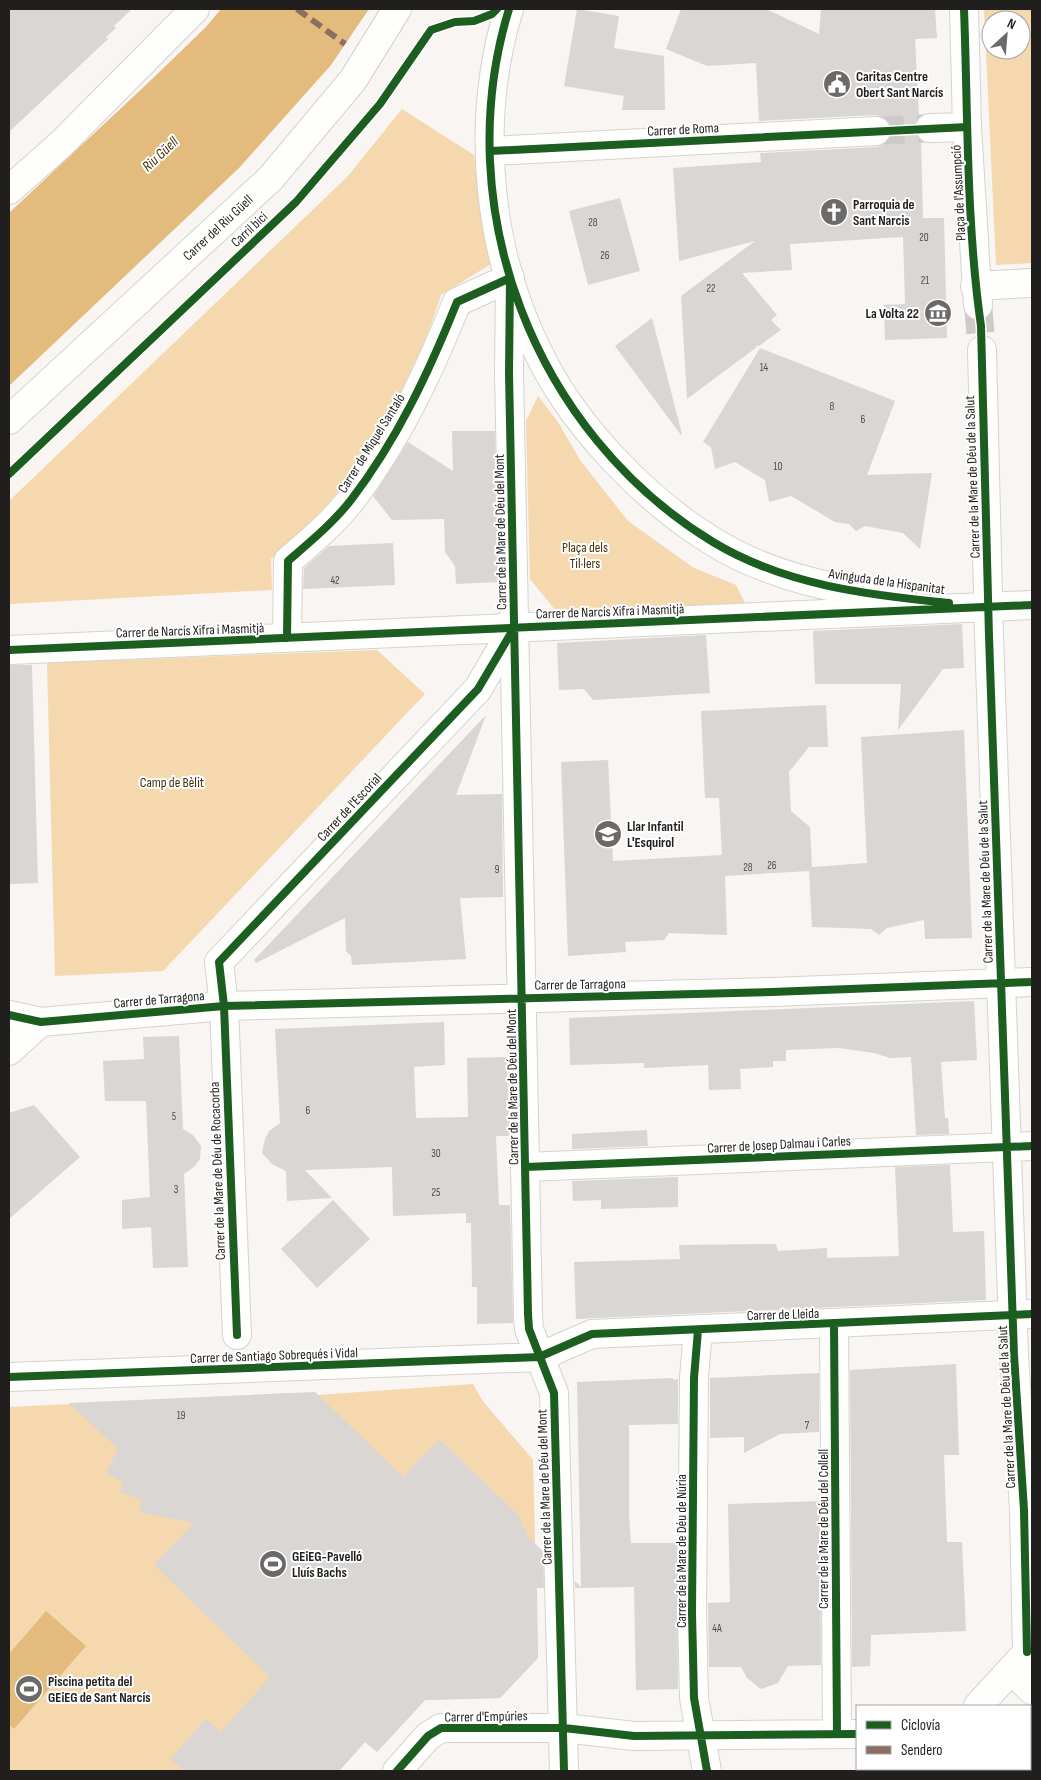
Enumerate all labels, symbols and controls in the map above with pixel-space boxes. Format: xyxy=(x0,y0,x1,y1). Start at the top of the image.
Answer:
north arrow xyxy=(981,10,1031,60)
text: N xyxy=(1004,14,1019,33)
place label: Caritas Centre Obert Sant Narcís xyxy=(856,68,943,101)
public building icon: Caritas Centre Obert Sant Narcís xyxy=(822,69,852,99)
street label: Carrer de Roma xyxy=(647,119,719,140)
water label: Riu Güell xyxy=(138,132,183,176)
street label: Plaça de l'Assumpció xyxy=(947,144,970,241)
street label: Carrer del Riu Güell xyxy=(180,191,256,264)
place label: Parroquia de Sant Narcis xyxy=(853,196,915,229)
church icon: Parroquia de Sant Narcis xyxy=(819,197,849,227)
street label: Carril bici xyxy=(227,208,271,251)
house number: 28 xyxy=(588,216,598,229)
house number: 20 xyxy=(919,231,929,244)
house number: 26 xyxy=(600,249,610,262)
house number: 21 xyxy=(921,274,929,287)
house number: 22 xyxy=(706,282,716,295)
museum icon: La Volta 22 xyxy=(923,298,953,328)
place label: La Volta 22 xyxy=(865,305,919,322)
house number: 14 xyxy=(760,361,769,374)
street label: Carrer de Miquel Santaló xyxy=(334,390,409,496)
street label: Carrer de la Mare de Déu de la Salut xyxy=(961,395,984,559)
house number: 8 xyxy=(830,400,835,413)
house number: 6 xyxy=(861,413,866,426)
street label: Carrer de la Mare de Déu del Mont xyxy=(491,454,510,610)
house number: 10 xyxy=(774,460,782,473)
park label: Plaça dels Til·lers xyxy=(562,539,608,572)
street label: Avinguda de la Hispanitat xyxy=(827,565,946,598)
house number: 42 xyxy=(330,574,340,587)
street label: Carrer de Narcís Xifra i Masmitjà xyxy=(536,600,684,623)
street label: Carrer de Narcís Xifra i Masmitjà xyxy=(116,619,264,642)
street label: Carrer de l'Escorial xyxy=(314,770,385,845)
park label: Camp de Bèlit xyxy=(140,774,204,791)
street label: Carrer de la Mare de Déu de la Salut xyxy=(974,800,997,964)
place label: Llar Infantil L'Esquirol xyxy=(627,818,684,851)
school or university icon: Llar Infantil L'Esquirol xyxy=(593,819,623,849)
house number: 26 xyxy=(767,859,777,872)
house number: 28 xyxy=(743,861,753,874)
house number: 9 xyxy=(495,863,500,876)
street label: Carrer de Tarragona xyxy=(534,975,626,994)
street label: Carrer de Tarragona xyxy=(113,987,205,1012)
street label: Carrer de la Mare de Déu del Mont xyxy=(503,1009,522,1165)
street label: Carrer de la Mare de Déu de Rocacorba xyxy=(206,1082,229,1260)
house number: 6 xyxy=(306,1104,311,1117)
house number: 5 xyxy=(172,1110,176,1123)
street label: Carrer de Josep Dalmau i Carles xyxy=(707,1132,851,1157)
house number: 30 xyxy=(431,1147,441,1160)
house number: 3 xyxy=(174,1183,179,1196)
house number: 25 xyxy=(432,1186,440,1199)
street label: Carrer de Lleida xyxy=(746,1305,820,1324)
street label: Carrer de la Mare de Déu de la Salut xyxy=(994,1325,1019,1489)
street label: Carrer de Santiago Sobrequés i Vidal xyxy=(190,1344,358,1367)
house number: 19 xyxy=(177,1409,185,1422)
street label: Carrer de la Mare de Déu del Mont xyxy=(533,1409,556,1565)
house number: 7 xyxy=(805,1419,810,1432)
street label: Carrer de la Mare de Déu del Collell xyxy=(815,1449,832,1609)
street label: Carrer de la Mare de Déu de Núria xyxy=(673,1474,690,1628)
place label: GEiEG-Pavelló Lluís Bachs xyxy=(292,1548,362,1581)
sports icon: GEiEG-Pavelló Lluís Bachs xyxy=(258,1549,288,1579)
house number: 4A xyxy=(712,1622,722,1635)
place label: Piscina petita del GEiEG de Sant Narcís xyxy=(48,1673,151,1706)
sports icon: Piscina petita del GEiEG de Sant Narcís xyxy=(14,1674,44,1704)
legend xyxy=(856,1705,1031,1770)
street label: Carrer d'Empúries xyxy=(444,1707,528,1726)
text: Ciclovía xyxy=(901,1716,941,1735)
text: Sendero xyxy=(901,1741,942,1760)

